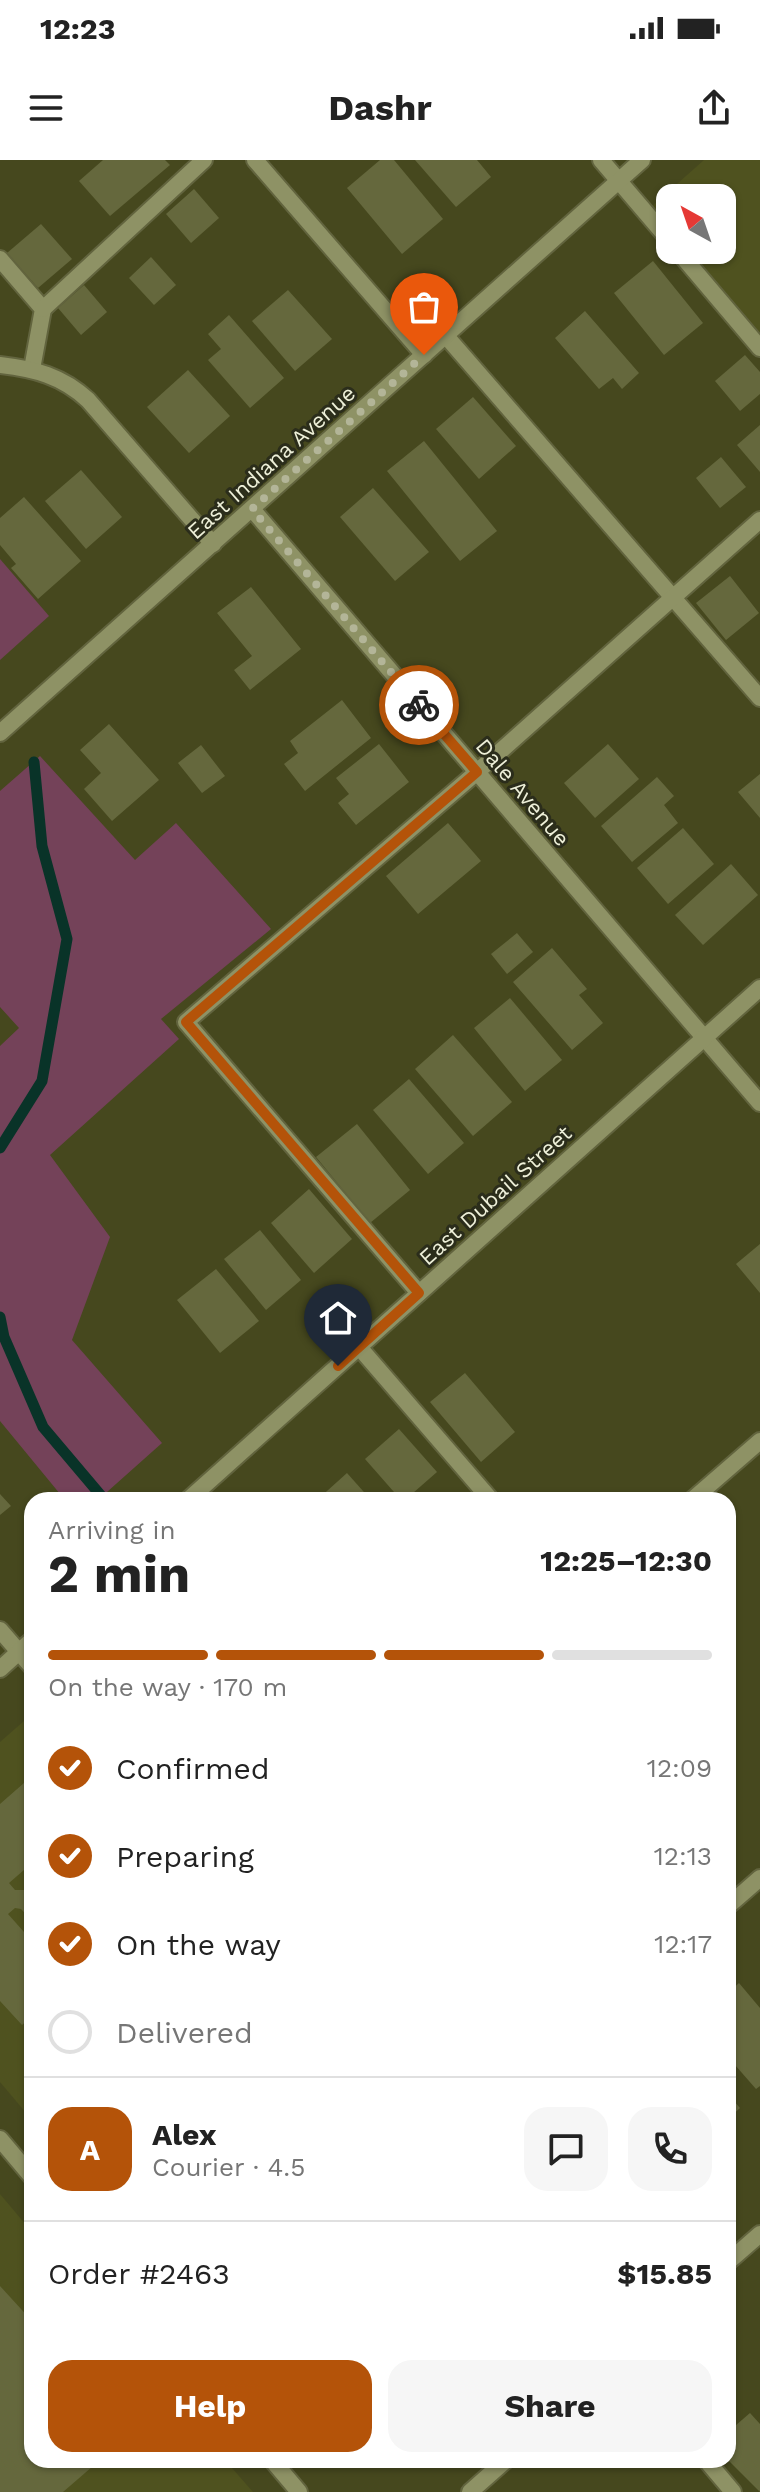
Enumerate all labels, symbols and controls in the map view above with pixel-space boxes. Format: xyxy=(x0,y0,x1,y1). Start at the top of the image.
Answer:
text: 12:23 xyxy=(40,11,116,46)
icon: menu xyxy=(24,86,68,130)
icon: share xyxy=(692,86,736,130)
text: Dashr xyxy=(328,87,432,129)
north arrow xyxy=(656,184,736,264)
map controls xyxy=(656,184,736,264)
pin xyxy=(390,273,458,355)
icon: bag xyxy=(402,285,446,329)
street label: East Indiana Avenue xyxy=(182,381,360,544)
courier xyxy=(379,665,459,745)
icon: bike xyxy=(397,683,441,727)
street label: Dale Avenue xyxy=(471,734,575,851)
street label: East Dubail Street xyxy=(414,1120,577,1270)
pin xyxy=(304,1284,372,1366)
icon: home xyxy=(316,1296,360,1340)
text: Arriving in xyxy=(48,1515,176,1545)
text: 12:25–12:30 xyxy=(540,1543,712,1578)
text: 2 min xyxy=(48,1544,190,1605)
text: On the way · 170 m xyxy=(48,1672,287,1702)
icon: check xyxy=(48,1746,92,1790)
text: Confirmed xyxy=(116,1751,270,1786)
text: 12:09 xyxy=(647,1753,712,1783)
icon: check xyxy=(48,1834,92,1878)
text: Preparing xyxy=(116,1839,254,1874)
text: 12:13 xyxy=(654,1841,712,1871)
icon: check xyxy=(48,1922,92,1966)
text: On the way xyxy=(116,1927,281,1962)
text: 12:17 xyxy=(654,1929,712,1959)
text: Delivered xyxy=(116,2015,253,2050)
button: chat xyxy=(524,2107,608,2191)
button: phone xyxy=(628,2107,712,2191)
text: Alex xyxy=(152,2117,216,2152)
text: A xyxy=(80,2132,100,2167)
text: Courier · 4.5 xyxy=(152,2152,305,2182)
text: Order #2463 xyxy=(48,2256,230,2291)
text: $15.85 xyxy=(617,2256,712,2291)
button: Help xyxy=(48,2360,372,2452)
button: Share xyxy=(388,2360,712,2452)

